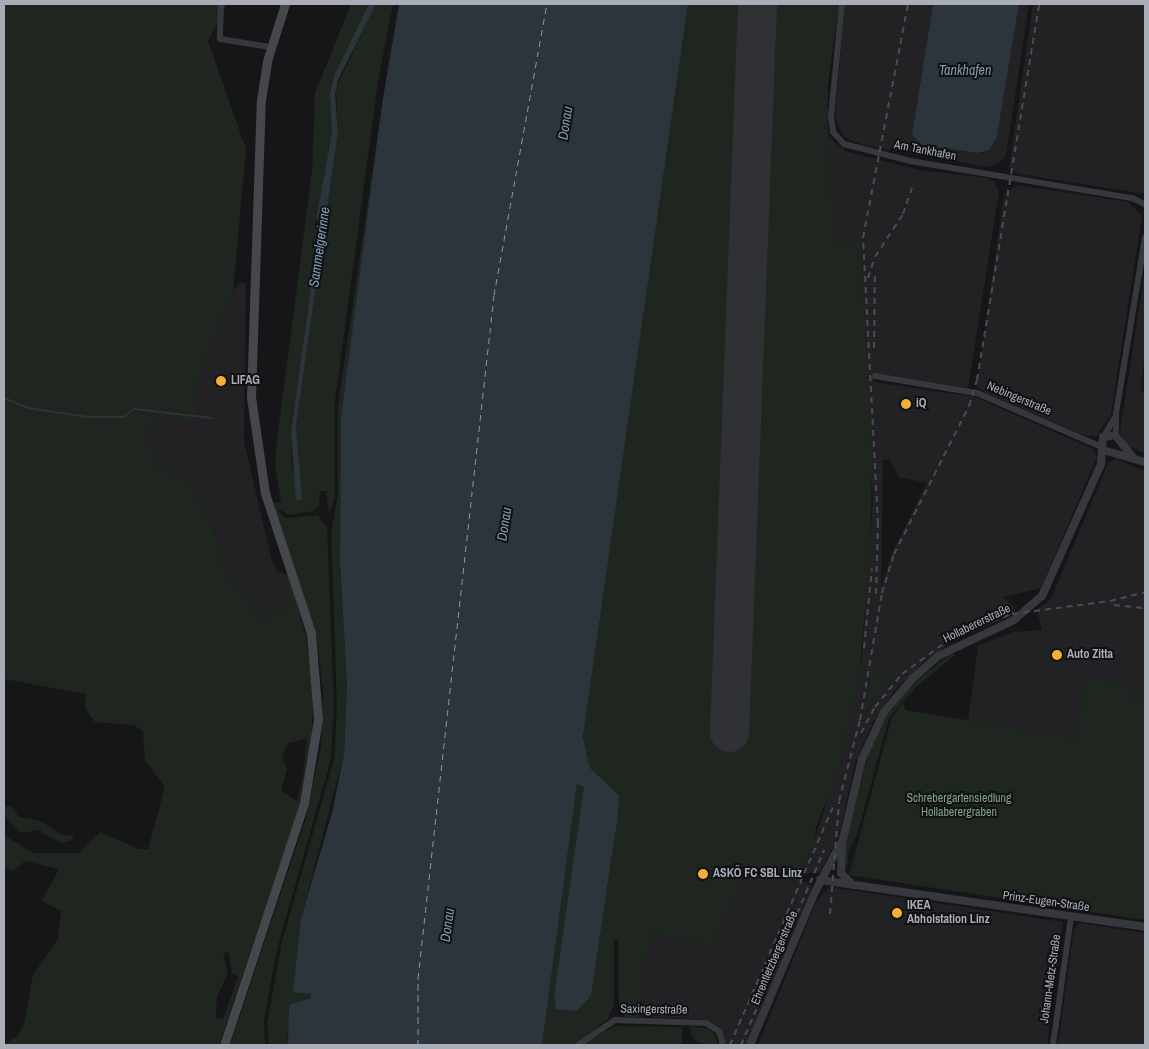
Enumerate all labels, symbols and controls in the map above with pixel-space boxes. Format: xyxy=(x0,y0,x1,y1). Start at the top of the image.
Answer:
water label: Tankhafen xyxy=(939,62,991,78)
water label: Donau xyxy=(554,105,576,141)
street label: Am Tankhafen xyxy=(893,138,957,164)
water label: Sammelgerinne xyxy=(305,206,333,288)
place label: LIFAG xyxy=(231,374,260,388)
marker: LIFAG xyxy=(215,375,227,387)
street label: Nebingerstraße xyxy=(985,379,1053,419)
place label: iQ xyxy=(916,397,926,411)
marker: iQ xyxy=(900,398,912,410)
water label: Donau xyxy=(493,506,515,542)
street label: Hollabererstraße xyxy=(941,601,1013,647)
place label: Auto Zitta xyxy=(1067,648,1113,662)
marker: Auto Zitta xyxy=(1051,649,1063,661)
park label: Schrebergartensiedlung Hollaberergraben xyxy=(906,792,1012,820)
place label: ASKÖ FC SBL Linz xyxy=(713,867,802,881)
marker: ASKÖ FC SBL Linz xyxy=(697,868,709,880)
street label: Prinz-Eugen-Straße xyxy=(1002,889,1090,915)
place label: IKEA Abholstation Linz xyxy=(907,899,990,927)
water label: Donau xyxy=(436,907,458,943)
marker: IKEA Abholstation Linz xyxy=(891,907,903,919)
street label: Ehrentletzbergerstraße xyxy=(749,909,801,1007)
street label: Johann-Metz-Straße xyxy=(1038,934,1064,1024)
street label: Saxingerstraße xyxy=(620,1002,688,1018)

